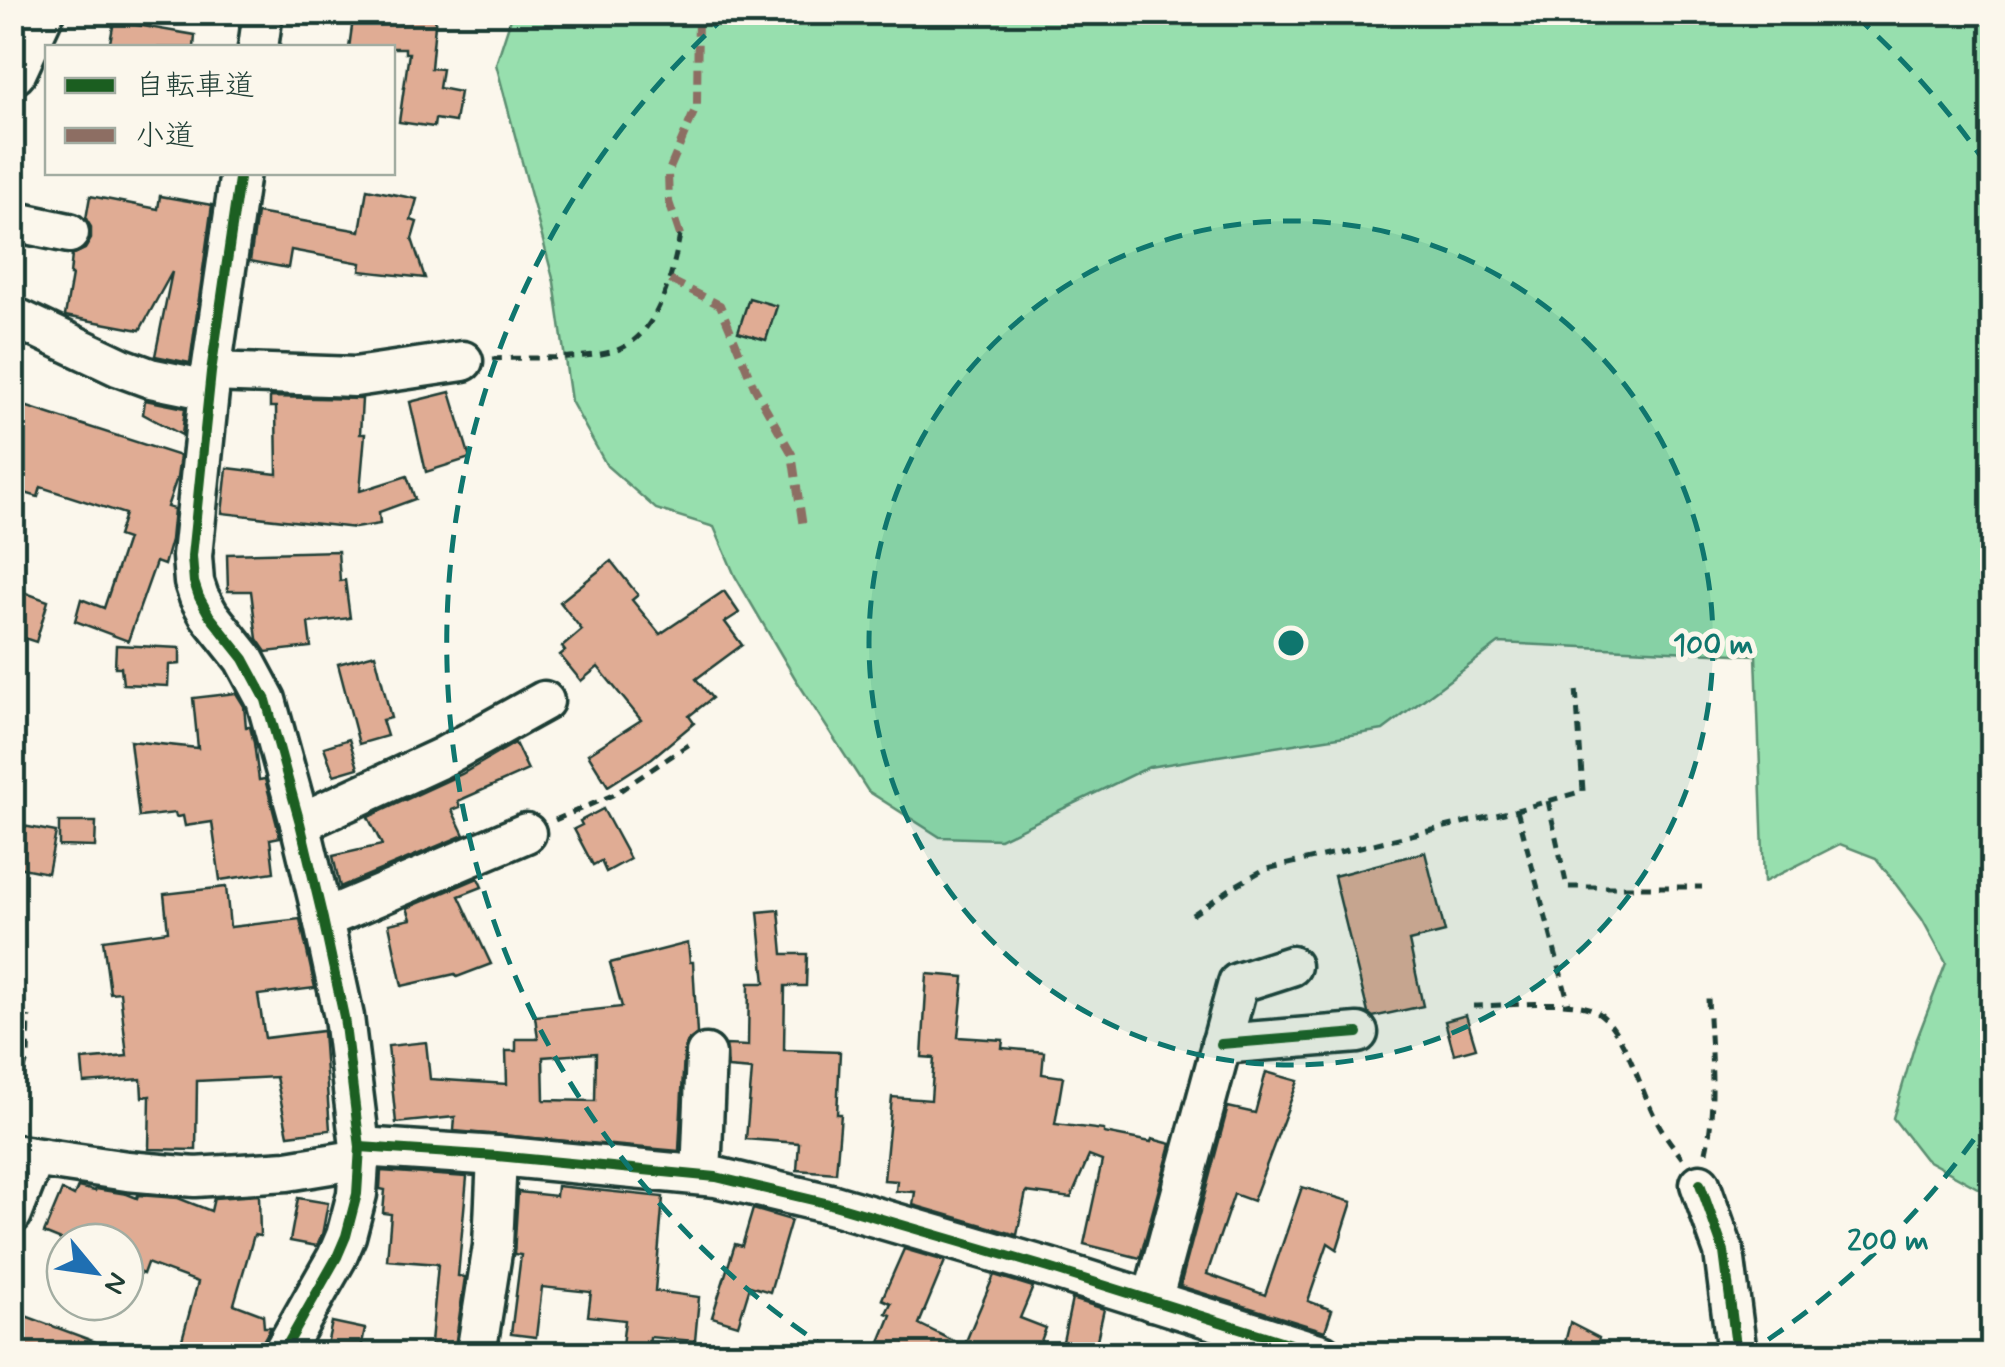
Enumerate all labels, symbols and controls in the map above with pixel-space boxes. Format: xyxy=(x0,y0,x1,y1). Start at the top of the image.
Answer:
legend xyxy=(45,45,395,175)
text: 自転車道 xyxy=(135,67,255,106)
text: 小道 xyxy=(135,117,195,156)
centre of rings xyxy=(1273,625,1309,661)
text: 100 m xyxy=(1673,626,1753,665)
north arrow xyxy=(45,1222,145,1322)
text: 200 m xyxy=(1847,1222,1929,1261)
text: N xyxy=(94,1266,135,1300)

